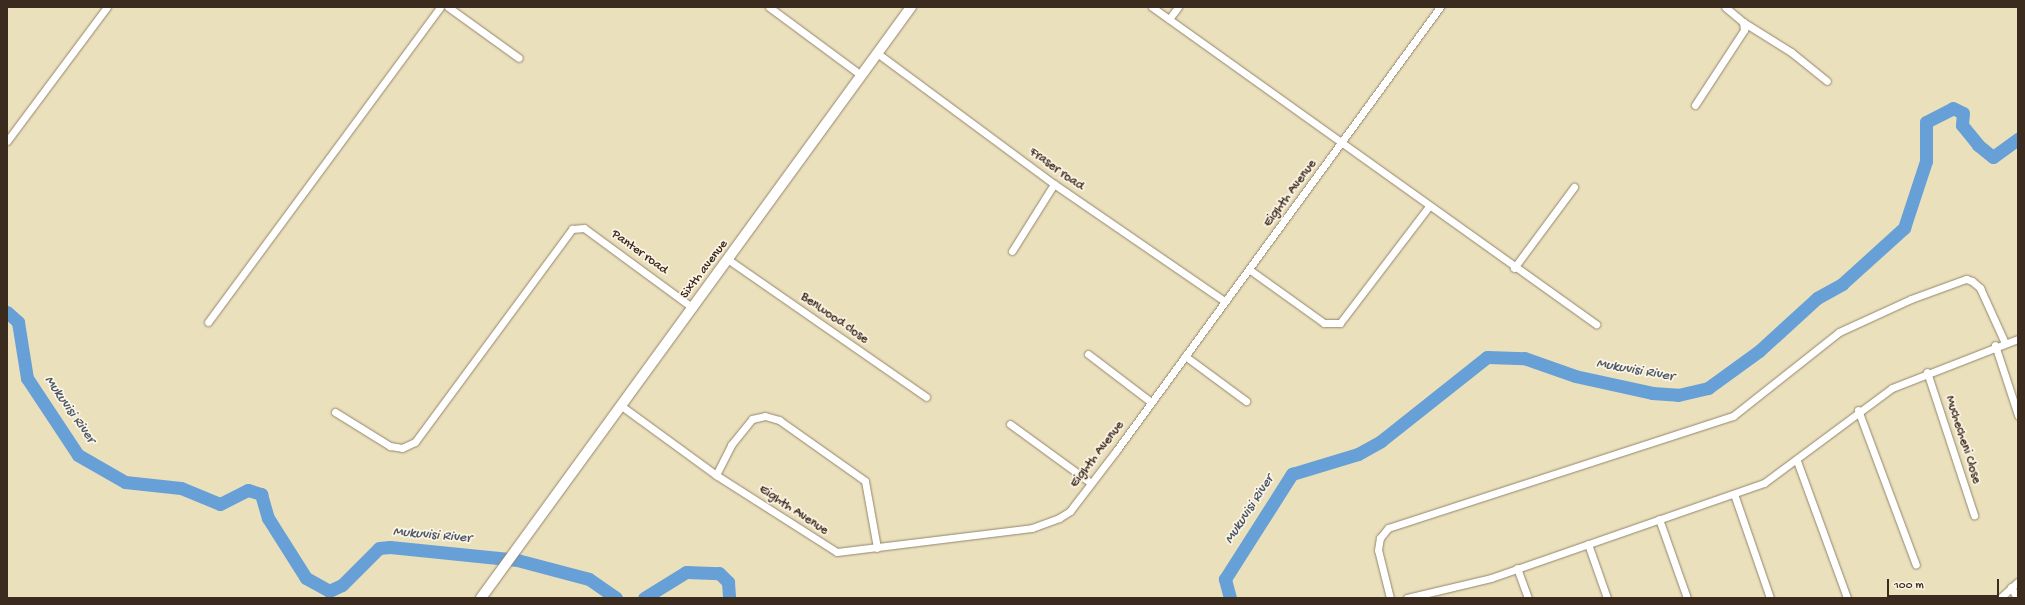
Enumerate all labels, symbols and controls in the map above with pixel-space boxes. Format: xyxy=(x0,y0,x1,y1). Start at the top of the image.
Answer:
street label: Fraser road xyxy=(1026,145,1086,195)
street label: Eighth Avenue xyxy=(1261,157,1321,231)
street label: Panter road xyxy=(608,227,670,279)
street label: Sixth avenue xyxy=(678,237,732,303)
street label: Benwood close xyxy=(797,290,871,348)
water label: Mukuvisi River xyxy=(1595,356,1675,386)
water label: Mukuvisi River xyxy=(40,373,98,447)
street label: Muchecheni Close xyxy=(1940,394,1984,486)
street label: Eighth Avenue xyxy=(1068,418,1128,492)
water label: Mukuvisi River xyxy=(1222,472,1278,548)
street label: Eighth Avenue xyxy=(755,483,831,539)
water label: Mukuvisi River xyxy=(392,524,472,548)
scale bar xyxy=(1889,571,2001,597)
text: 100 m xyxy=(1894,579,1924,593)

